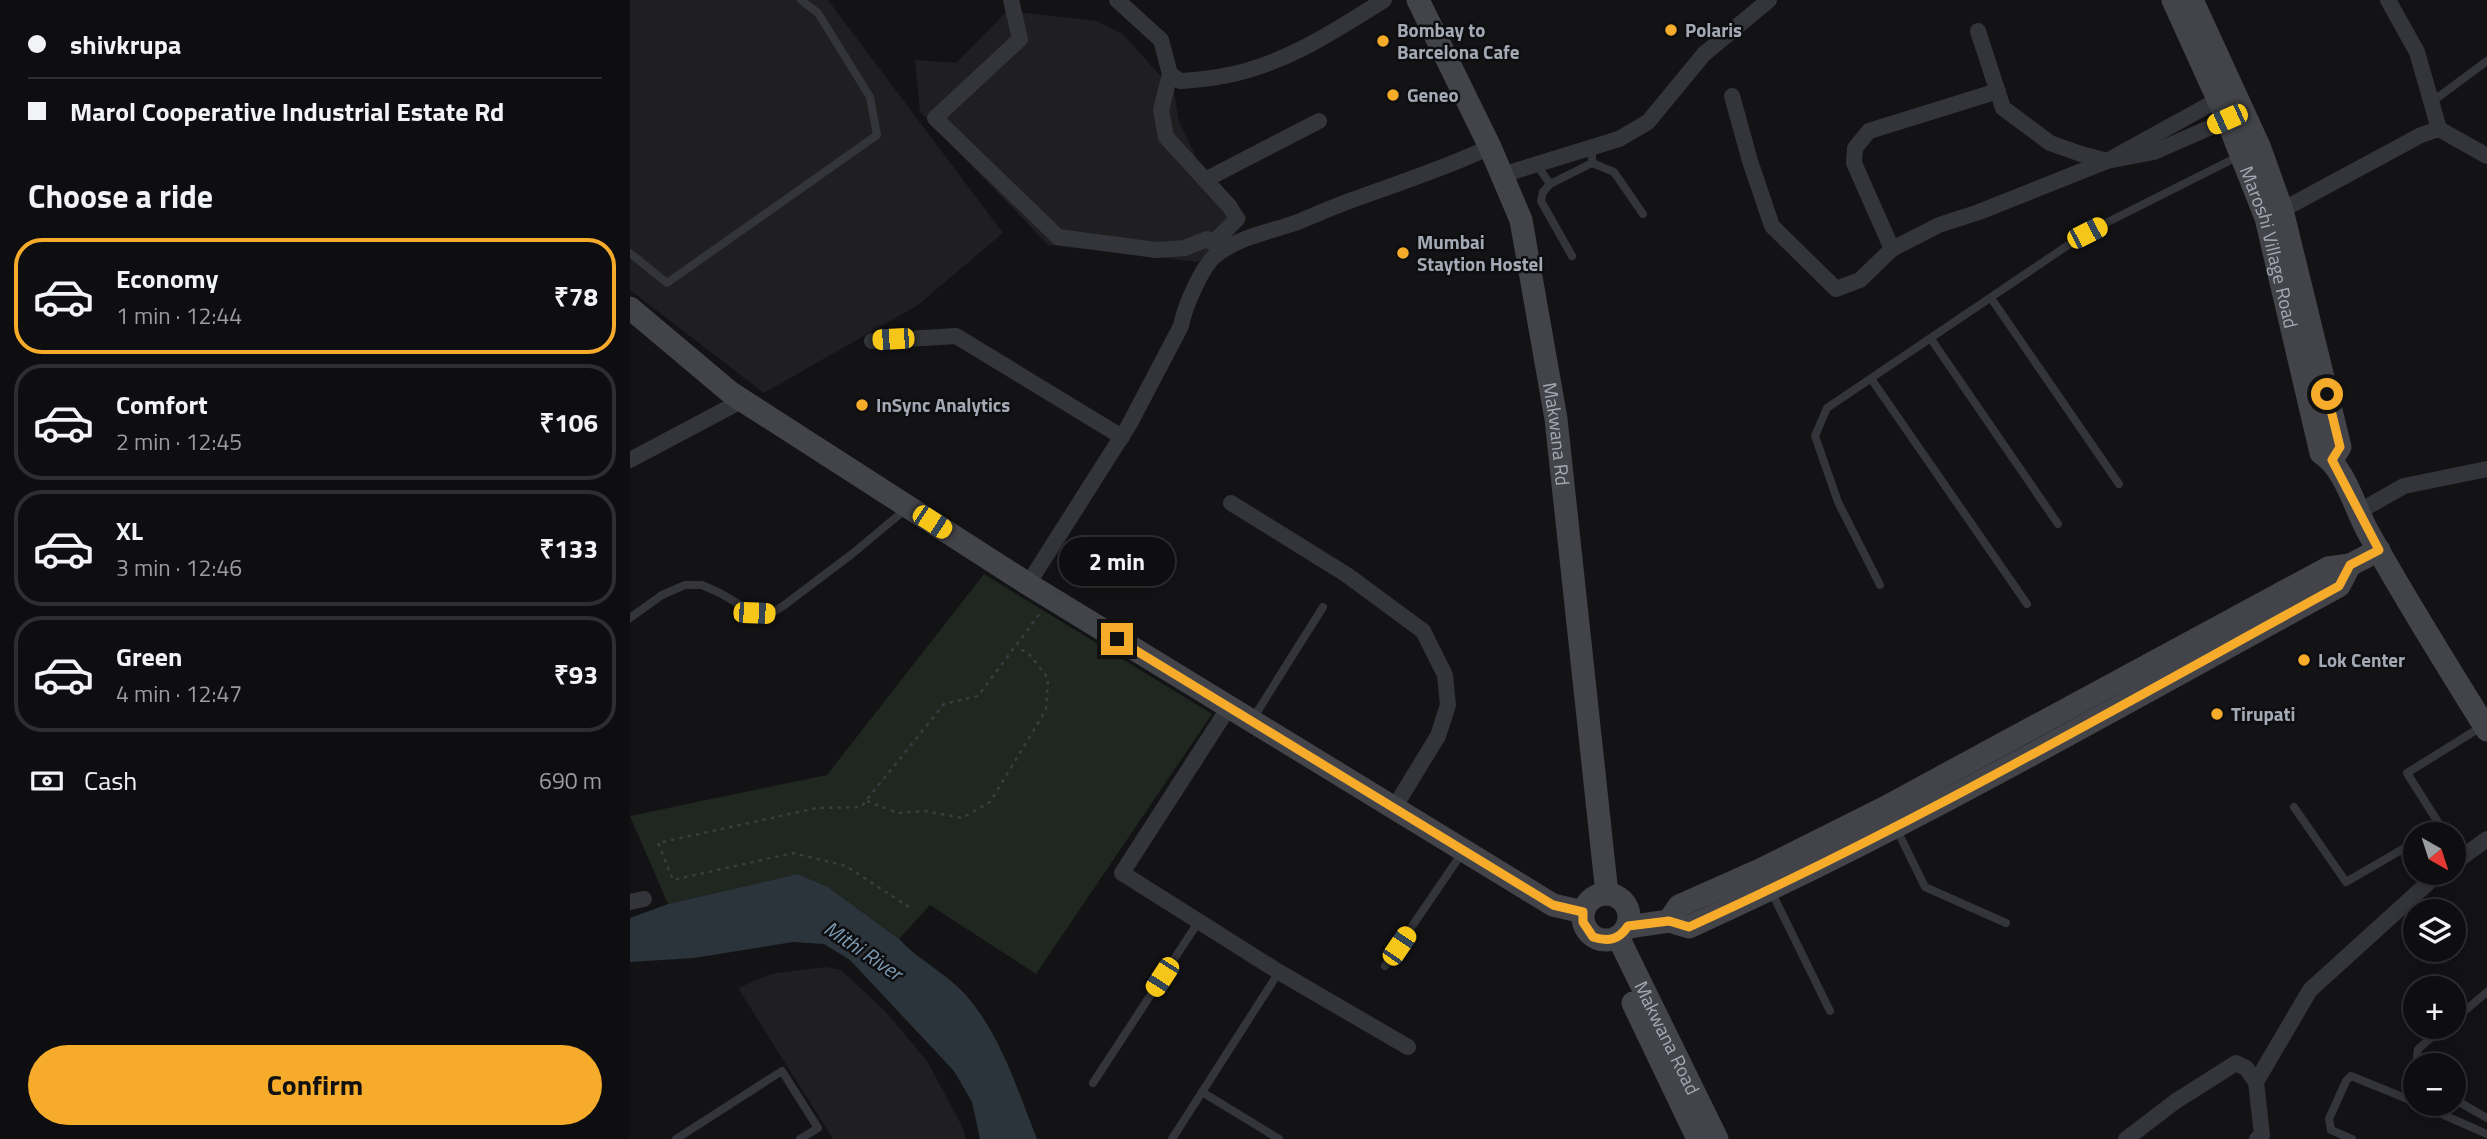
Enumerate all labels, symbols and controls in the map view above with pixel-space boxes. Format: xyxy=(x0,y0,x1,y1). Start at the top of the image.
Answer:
place label: Bombay to Barcelona Cafe xyxy=(1397,15,1520,66)
place label: Polaris xyxy=(1685,15,1742,44)
marker: Polaris xyxy=(1663,22,1679,38)
text: shivkrupa xyxy=(70,25,181,64)
marker: Bombay to Barcelona Cafe xyxy=(1375,33,1391,49)
place label: Geneo xyxy=(1407,80,1459,109)
marker: Geneo xyxy=(1385,87,1401,103)
text: Marol Cooperative Industrial Estate Rd xyxy=(70,92,504,131)
car xyxy=(2204,101,2251,137)
street label: Maroshi Village Road xyxy=(2233,161,2306,331)
text: Choose a ride xyxy=(28,172,213,220)
car xyxy=(2064,214,2111,252)
place label: Mumbai Staytion Hostel xyxy=(1417,227,1543,278)
marker: Mumbai Staytion Hostel xyxy=(1395,245,1411,261)
text: Economy xyxy=(116,259,218,298)
icon: car xyxy=(32,265,95,328)
text: ₹78 xyxy=(554,277,598,316)
text: 1 min · 12:44 xyxy=(116,298,242,333)
car xyxy=(872,327,915,351)
route start xyxy=(2311,378,2343,410)
street label: Makwana Rd xyxy=(1536,380,1578,487)
text: Comfort xyxy=(116,385,208,424)
place label: InSync Analytics xyxy=(876,390,1010,419)
icon: car xyxy=(32,391,95,454)
marker: InSync Analytics xyxy=(854,397,870,413)
text: ₹106 xyxy=(539,403,598,442)
text: 2 min · 12:45 xyxy=(116,424,242,459)
car xyxy=(909,502,956,542)
text: XL xyxy=(116,511,143,550)
icon: car xyxy=(32,517,95,580)
text: ₹133 xyxy=(539,529,598,568)
callout: 2 min xyxy=(1059,538,1175,586)
text: 2 min xyxy=(1089,544,1145,579)
text: 3 min · 12:46 xyxy=(116,550,242,585)
car xyxy=(733,602,776,624)
route end xyxy=(1101,623,1133,655)
text: Green xyxy=(116,637,182,676)
icon: car xyxy=(32,643,95,706)
place label: Lok Center xyxy=(2318,645,2405,674)
marker: Lok Center xyxy=(2296,652,2312,668)
text: ₹93 xyxy=(554,655,598,694)
text: 4 min · 12:47 xyxy=(116,676,242,711)
place label: Tirupati xyxy=(2231,699,2295,728)
marker: Tirupati xyxy=(2209,706,2225,722)
text: Cash xyxy=(84,761,137,800)
icon: cash xyxy=(28,762,66,800)
text: 690 m xyxy=(539,763,602,798)
north arrow xyxy=(2403,822,2466,886)
map controls xyxy=(2403,822,2466,1116)
button: layers xyxy=(2403,899,2466,962)
water label: Mithi River xyxy=(818,912,911,990)
car xyxy=(1379,923,1420,969)
car xyxy=(1142,954,1183,1000)
street label: Makwana Road xyxy=(1628,975,1708,1099)
button: + xyxy=(2403,976,2466,1039)
button: Confirm xyxy=(28,1045,602,1125)
button: − xyxy=(2403,1053,2466,1116)

